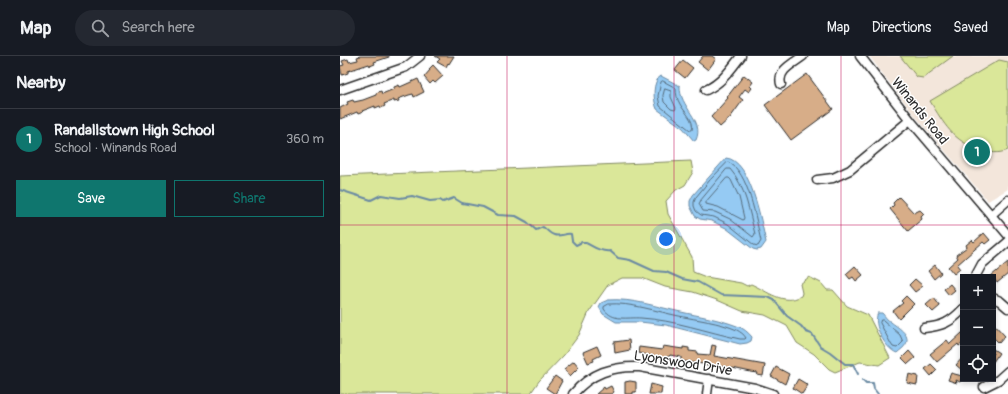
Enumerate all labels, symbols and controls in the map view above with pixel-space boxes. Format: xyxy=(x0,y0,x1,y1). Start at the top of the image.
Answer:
search box xyxy=(75,10,355,46)
text: Map xyxy=(20,16,51,40)
icon: search xyxy=(89,17,111,39)
text: Search here xyxy=(121,18,195,37)
text: Map xyxy=(827,19,850,36)
text: Directions xyxy=(872,19,931,36)
text: Saved xyxy=(953,19,988,36)
text: Nearby xyxy=(16,72,65,93)
street label: Winands Road xyxy=(888,74,952,148)
text: Randallstown High School xyxy=(54,121,215,140)
text: 1 xyxy=(26,131,32,147)
text: 360 m xyxy=(286,131,324,147)
pin: 1 xyxy=(964,137,990,167)
text: School · Winands Road xyxy=(54,140,177,156)
button: Save xyxy=(16,180,166,217)
button: Share xyxy=(174,180,324,217)
your location xyxy=(656,229,676,249)
map controls xyxy=(960,274,996,382)
button: + xyxy=(960,274,996,310)
button: − xyxy=(960,310,996,346)
button: locate xyxy=(960,346,996,382)
street label: Lyonswood Drive xyxy=(633,347,734,379)

